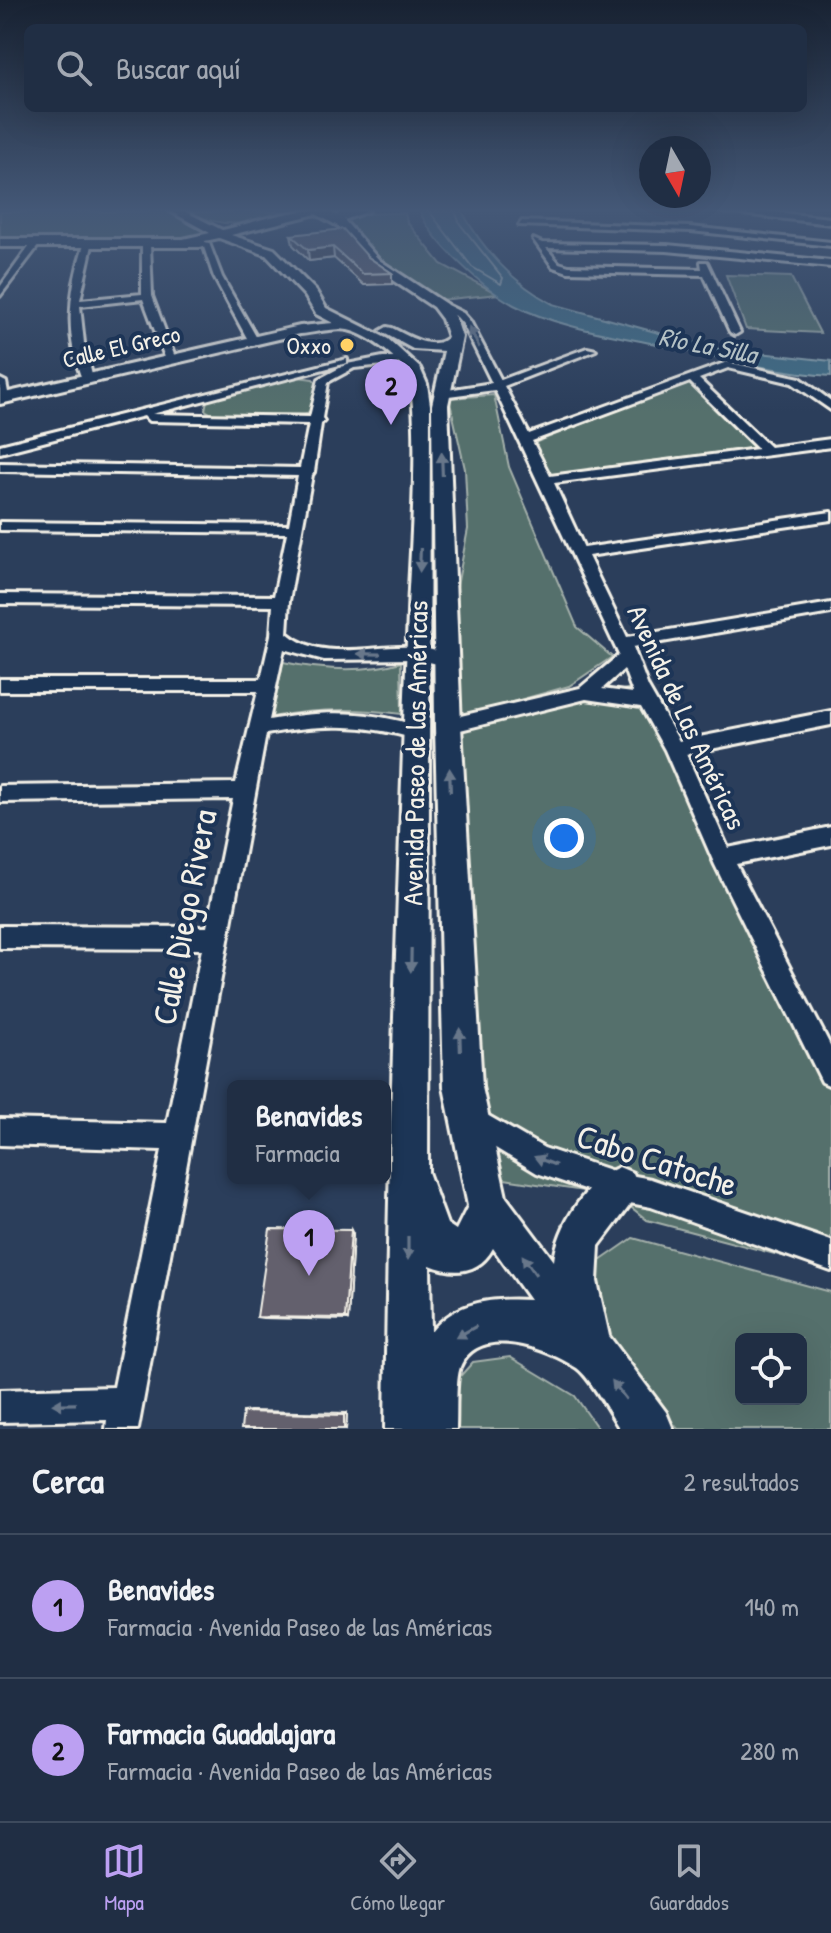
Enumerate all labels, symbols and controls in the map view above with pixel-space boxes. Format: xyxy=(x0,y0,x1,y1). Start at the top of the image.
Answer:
search box xyxy=(24,24,807,112)
icon: search xyxy=(52,46,96,90)
text: Buscar aquí xyxy=(116,48,241,88)
north arrow xyxy=(639,136,711,208)
street label: Calle El Greco xyxy=(59,317,183,375)
water label: Río La Silla xyxy=(656,318,763,372)
one-way arrow xyxy=(467,325,480,348)
place label: Oxxo xyxy=(286,329,331,361)
marker: Oxxo xyxy=(338,336,356,354)
pin: 2 xyxy=(365,359,417,425)
one-way arrow xyxy=(436,451,449,476)
one-way arrow xyxy=(414,548,427,573)
street label: Avenida de Las Américas xyxy=(618,598,756,836)
street label: Avenida Paseo de las Américas xyxy=(393,600,437,906)
one-way arrow xyxy=(356,648,381,660)
one-way arrow xyxy=(444,767,457,792)
street label: Calle Diego Rivera xyxy=(141,805,227,1029)
your location xyxy=(544,818,584,858)
one-way arrow xyxy=(405,948,418,973)
one-way arrow xyxy=(453,1027,466,1052)
popup xyxy=(227,1080,391,1184)
text: Benavides xyxy=(256,1095,362,1135)
street label: Cabo Catoche xyxy=(571,1112,743,1208)
text: Farmacia xyxy=(256,1135,340,1170)
one-way arrow xyxy=(533,1155,557,1168)
pin: 1 xyxy=(283,1210,335,1276)
one-way arrow xyxy=(402,1236,414,1261)
one-way arrow xyxy=(522,1254,537,1275)
one-way arrow xyxy=(455,1324,478,1338)
map controls xyxy=(735,1333,807,1405)
button: locate xyxy=(735,1333,807,1405)
one-way arrow xyxy=(612,1380,628,1401)
one-way arrow xyxy=(51,1398,76,1410)
text: Cerca xyxy=(32,1458,104,1504)
text: 2 resultados xyxy=(683,1464,799,1499)
text: Benavides xyxy=(108,1569,214,1609)
text: 1 xyxy=(53,1589,63,1624)
text: 140 m xyxy=(745,1589,799,1624)
text: Farmacia · Avenida Paseo de las Américas xyxy=(108,1609,492,1644)
text: Farmacia Guadalajara xyxy=(108,1713,335,1753)
text: 2 xyxy=(52,1733,64,1768)
text: 280 m xyxy=(740,1733,799,1768)
text: Farmacia · Avenida Paseo de las Américas xyxy=(108,1753,492,1788)
tab: Mapa xyxy=(102,1839,146,1917)
tab: Cómo llegar xyxy=(350,1839,445,1917)
tab: Guardados xyxy=(649,1839,729,1917)

